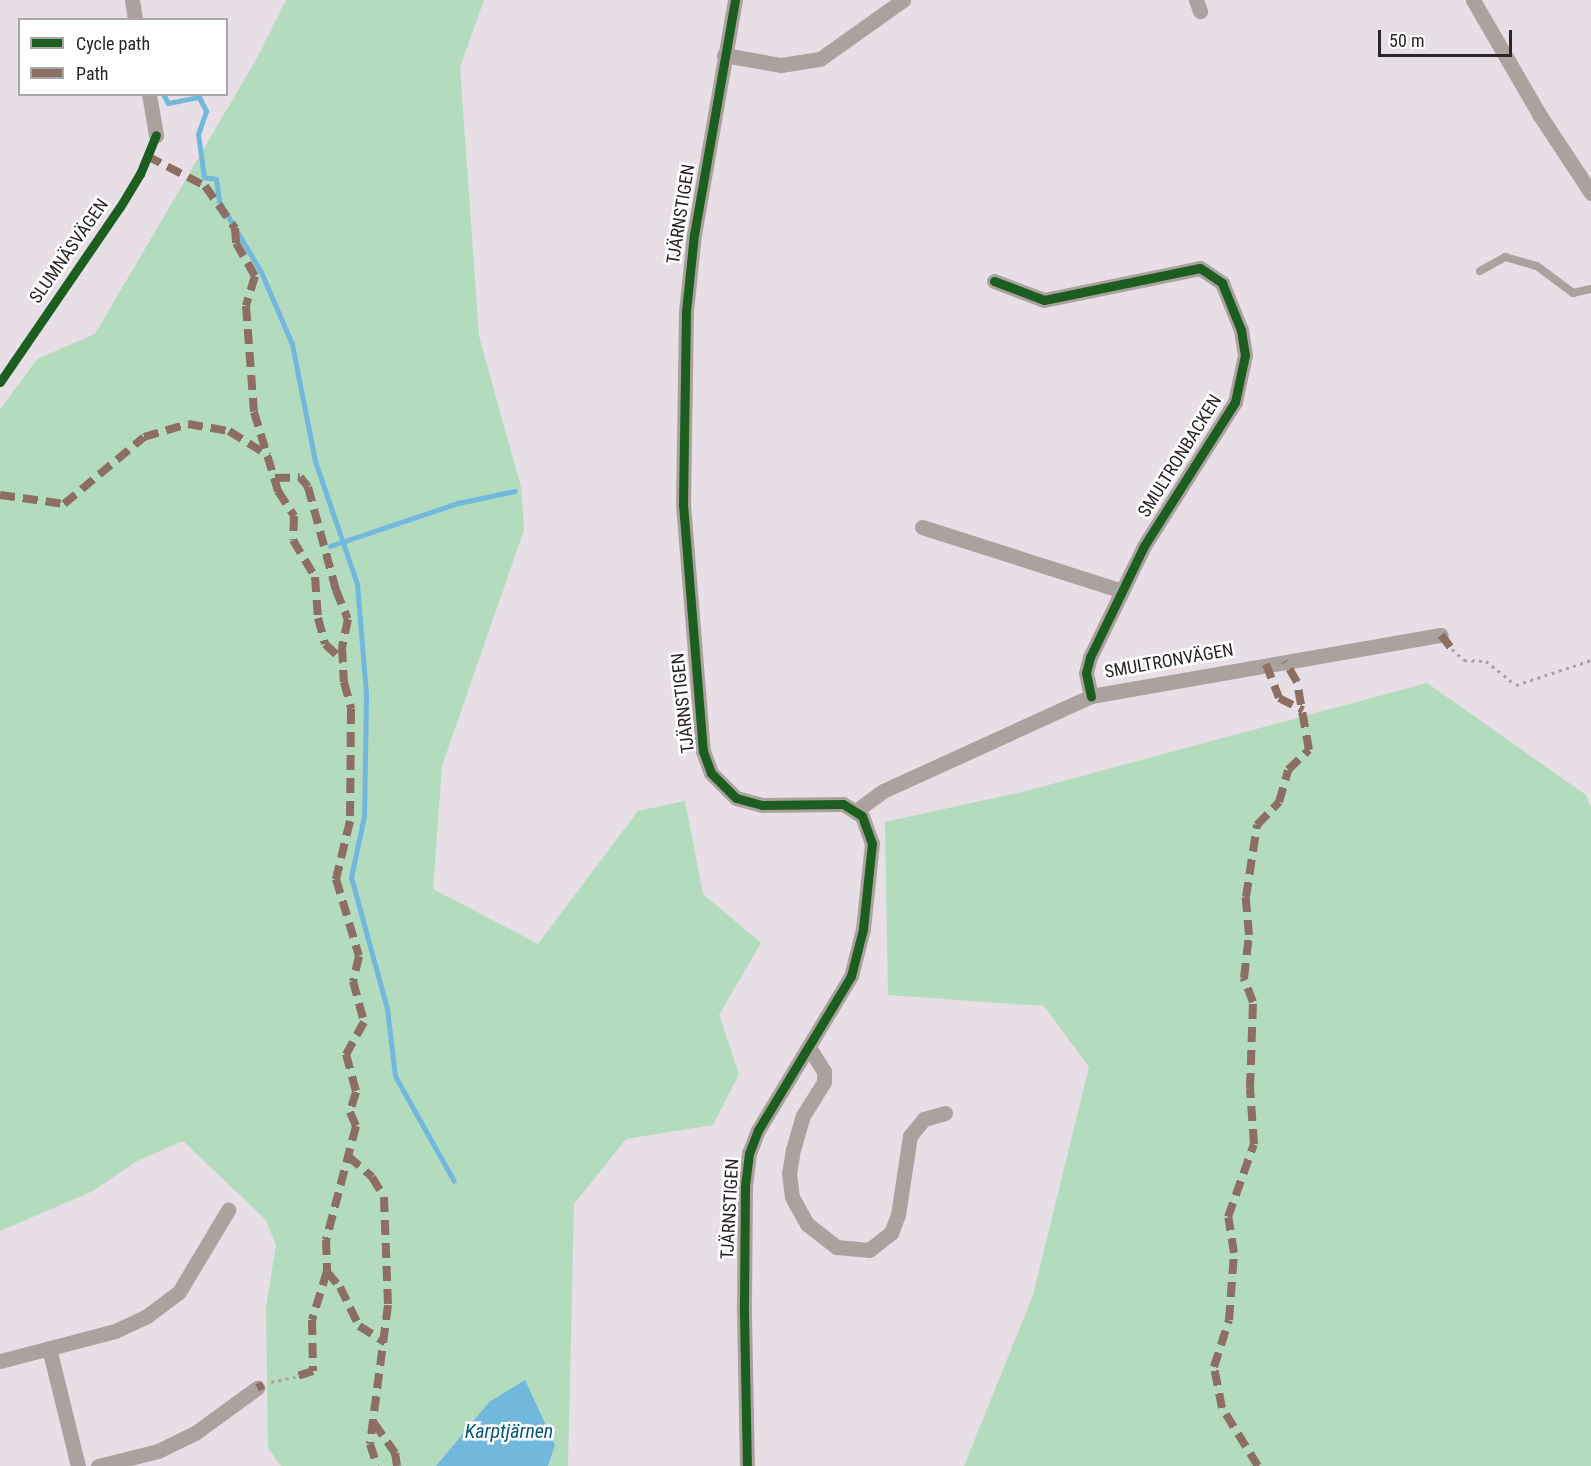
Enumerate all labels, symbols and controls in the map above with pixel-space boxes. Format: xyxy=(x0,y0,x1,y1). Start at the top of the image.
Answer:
legend xyxy=(18,18,228,96)
scale bar xyxy=(1381,18,1514,56)
text: 50 m xyxy=(1389,30,1424,51)
text: Cycle path xyxy=(76,33,150,54)
text: Path xyxy=(76,63,109,84)
street label: TJÄRNSTIGEN xyxy=(662,163,700,265)
street label: SLUMNÄSVÄGEN xyxy=(25,195,113,307)
street label: SMULTRONBACKEN xyxy=(1134,391,1226,521)
street label: SMULTRONVÄGEN xyxy=(1103,639,1235,683)
street label: TJÄRNSTIGEN xyxy=(667,652,699,754)
street label: TJÄRNSTIGEN xyxy=(717,1158,743,1260)
water label: Karptjärnen xyxy=(465,1419,553,1443)

